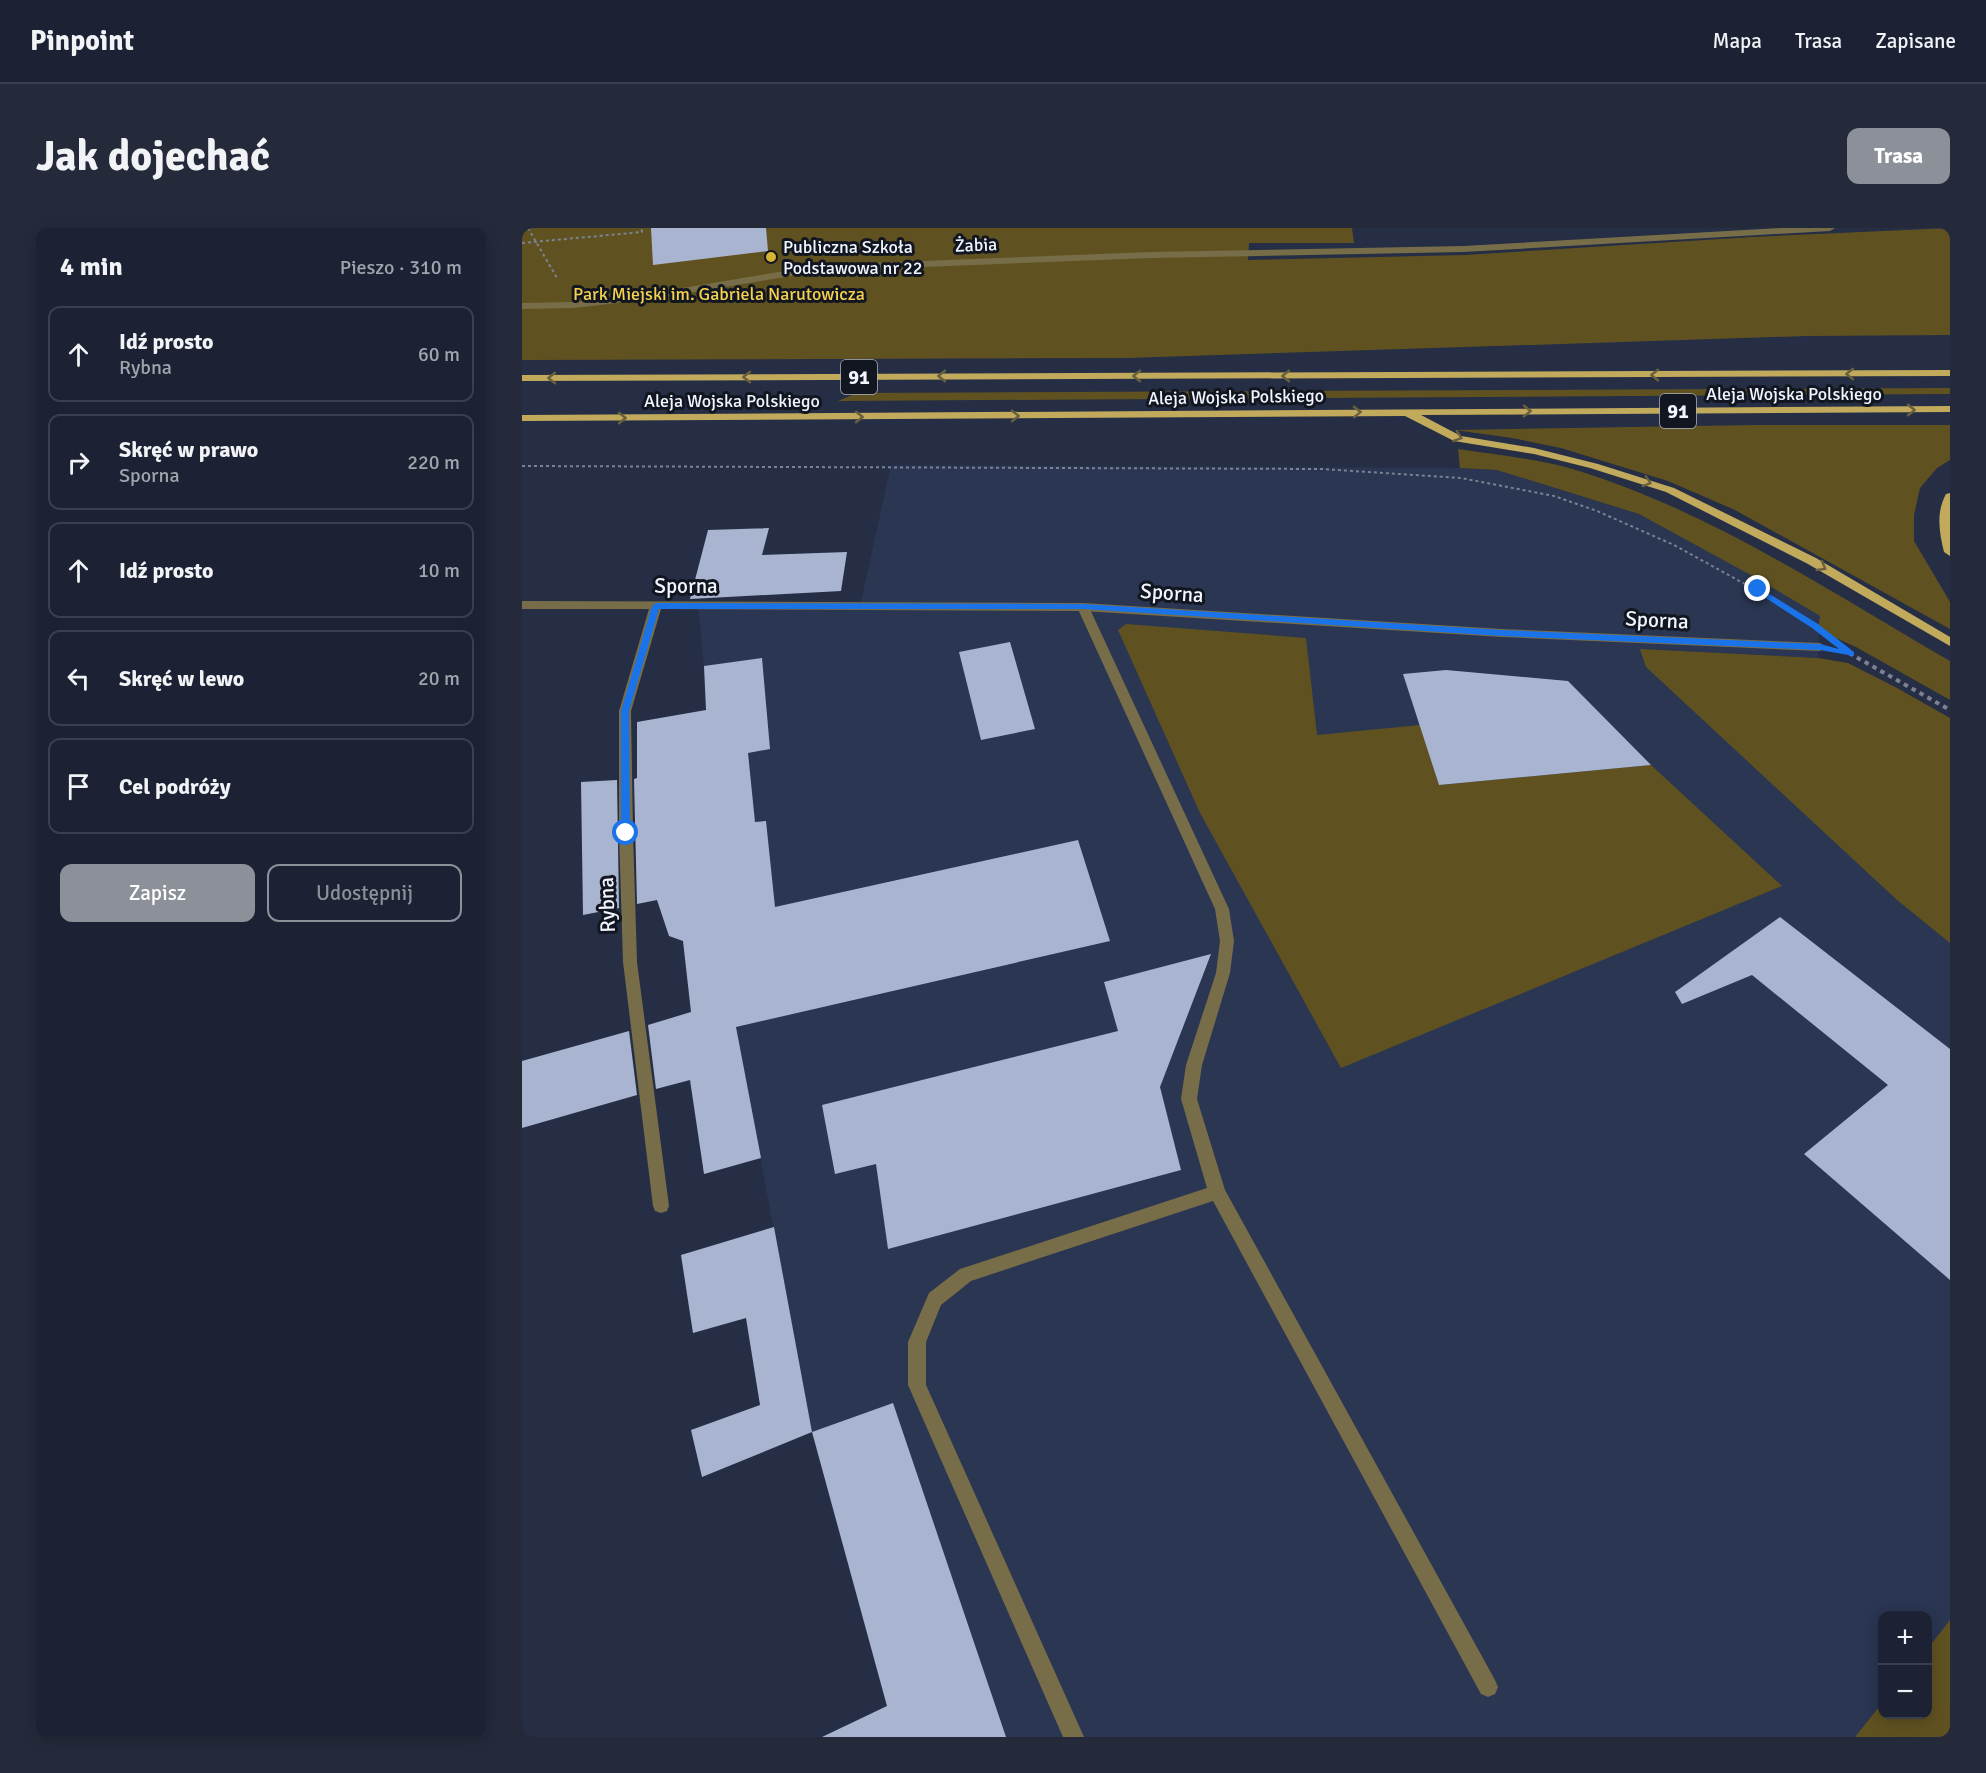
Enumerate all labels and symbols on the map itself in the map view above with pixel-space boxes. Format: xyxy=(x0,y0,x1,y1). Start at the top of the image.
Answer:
street label: Żabia xyxy=(954,233,998,257)
place label: Publiczna Szkoła Podstawowa nr 22 xyxy=(783,236,922,279)
marker: Publiczna Szkoła Podstawowa nr 22 xyxy=(764,250,778,264)
park label: Park Miejski im. Gabriela Narutowicza xyxy=(573,283,865,305)
road number: 91 xyxy=(841,360,877,394)
one-way arrow xyxy=(1845,368,1854,380)
one-way arrow xyxy=(1650,369,1659,381)
one-way arrow xyxy=(938,370,947,383)
one-way arrow xyxy=(1133,370,1142,382)
one-way arrow xyxy=(1282,370,1291,382)
one-way arrow xyxy=(743,371,752,383)
one-way arrow xyxy=(548,372,557,384)
street label: Aleja Wojska Polskiego xyxy=(1706,383,1882,405)
street label: Aleja Wojska Polskiego xyxy=(1148,384,1324,410)
street label: Aleja Wojska Polskiego xyxy=(644,390,820,412)
road number: 91 xyxy=(1660,394,1696,428)
one-way arrow xyxy=(1906,404,1915,416)
one-way arrow xyxy=(1522,405,1531,417)
one-way arrow xyxy=(1353,406,1362,418)
one-way arrow xyxy=(1011,410,1020,422)
one-way arrow xyxy=(855,411,864,423)
one-way arrow xyxy=(618,412,627,424)
one-way arrow xyxy=(1452,430,1462,443)
one-way arrow xyxy=(1641,475,1652,487)
one-way arrow xyxy=(1816,560,1826,571)
street label: Sporna xyxy=(654,573,718,599)
route end xyxy=(1744,575,1770,601)
street label: Sporna xyxy=(1139,578,1205,608)
street label: Sporna xyxy=(1625,605,1689,635)
route start xyxy=(612,819,638,845)
street label: Rybna xyxy=(593,877,621,933)

